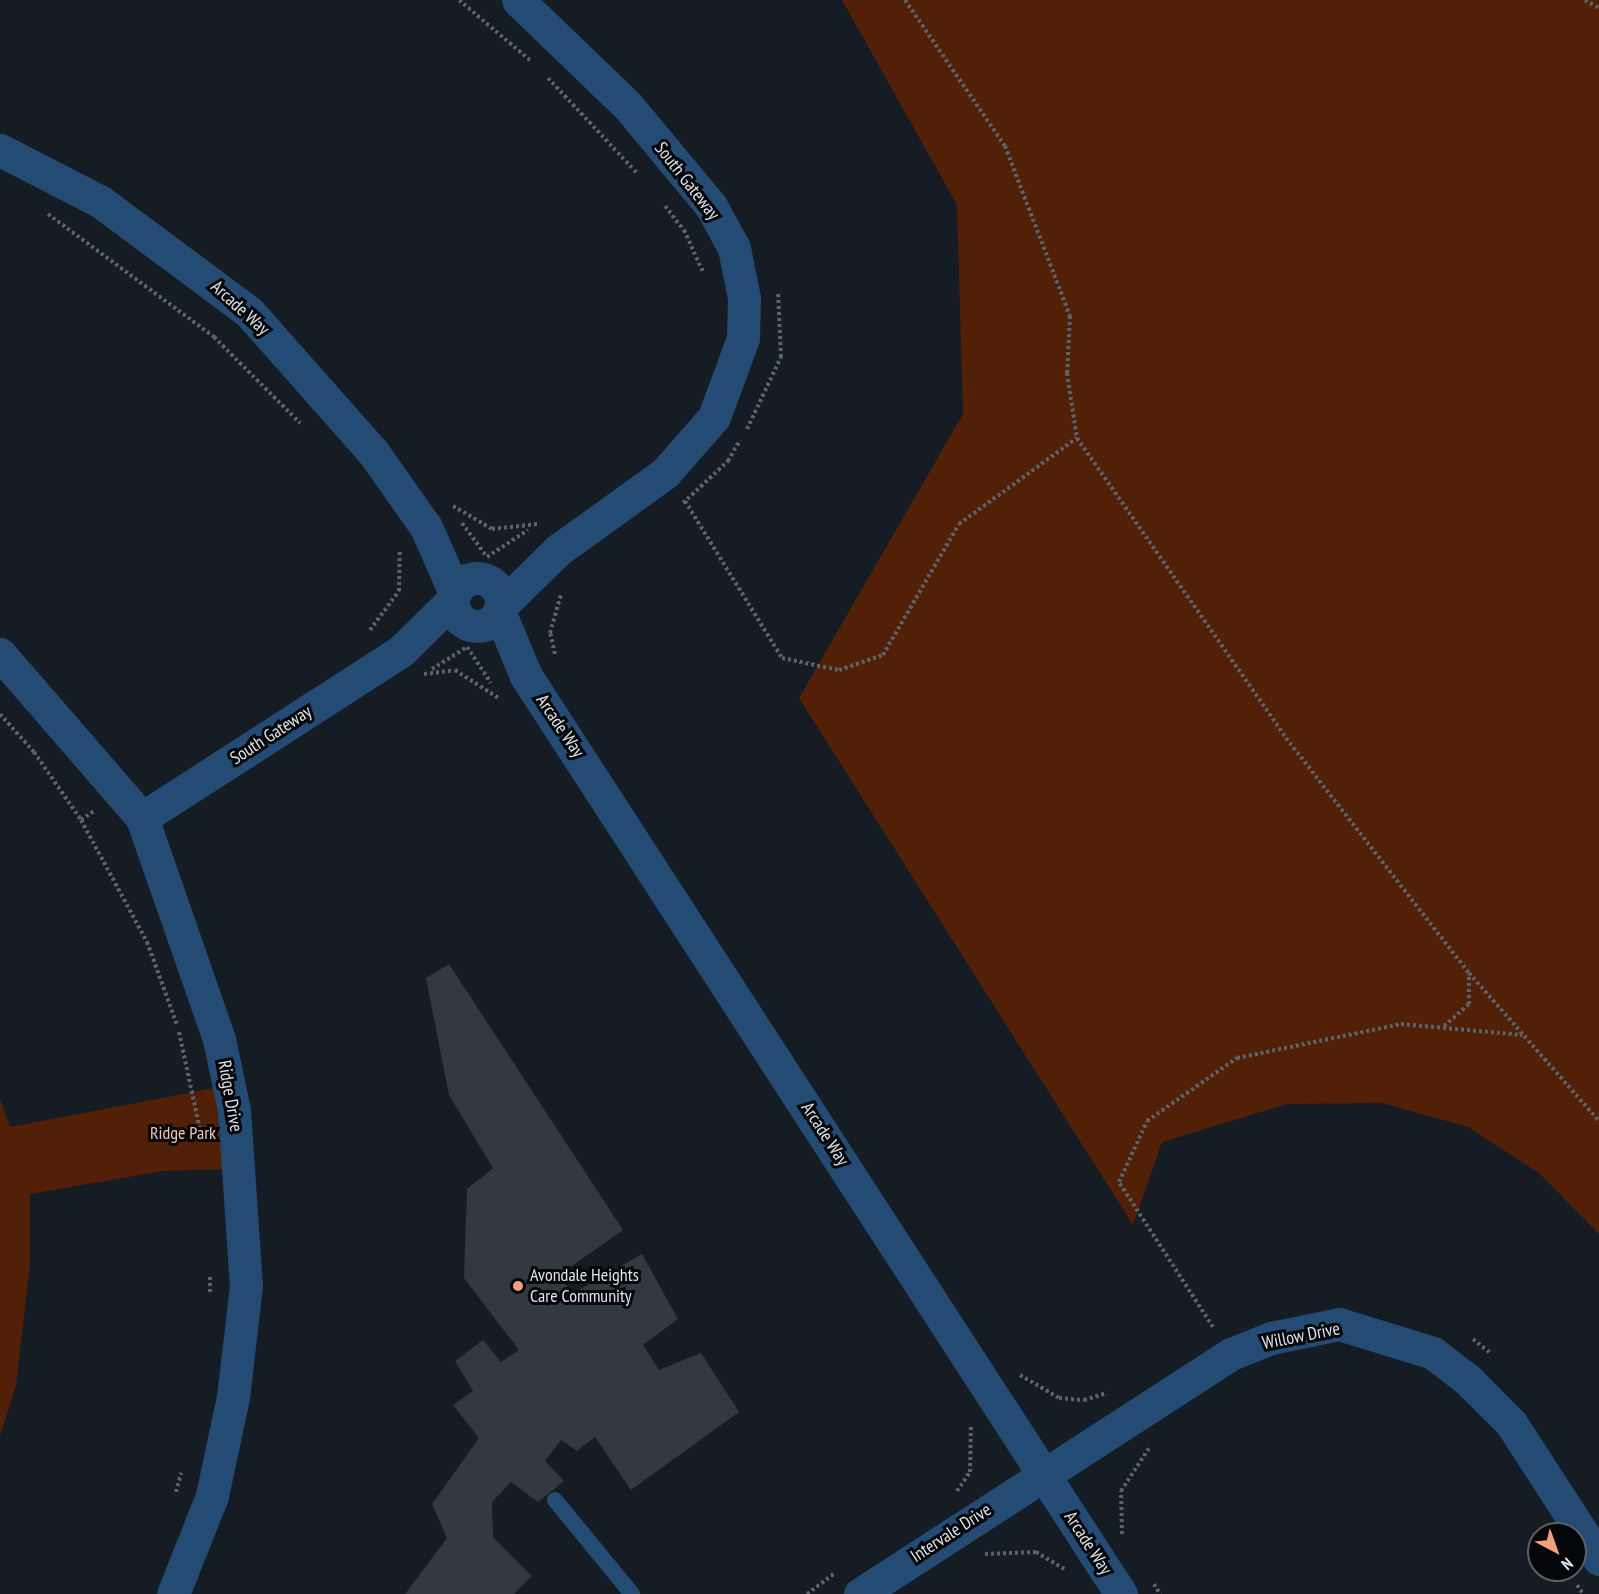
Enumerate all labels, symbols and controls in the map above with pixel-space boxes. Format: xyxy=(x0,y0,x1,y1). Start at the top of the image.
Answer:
street label: South Gateway xyxy=(650,138,724,224)
street label: Arcade Way xyxy=(206,276,274,340)
street label: Arcade Way xyxy=(531,690,589,762)
street label: South Gateway xyxy=(226,701,316,769)
street label: Ridge Drive xyxy=(213,1059,247,1133)
street label: Arcade Way xyxy=(796,1098,854,1170)
park label: Ridge Park xyxy=(150,1122,216,1144)
place label: Avondale Heights Care Community xyxy=(530,1265,639,1308)
marker: Avondale Heights Care Community xyxy=(511,1279,525,1293)
street label: Willow Drive xyxy=(1260,1318,1342,1354)
street label: Intervale Drive xyxy=(907,1499,995,1567)
street label: Arcade Way xyxy=(1059,1507,1117,1579)
north arrow xyxy=(1527,1522,1587,1582)
text: N xyxy=(1558,1554,1577,1574)

